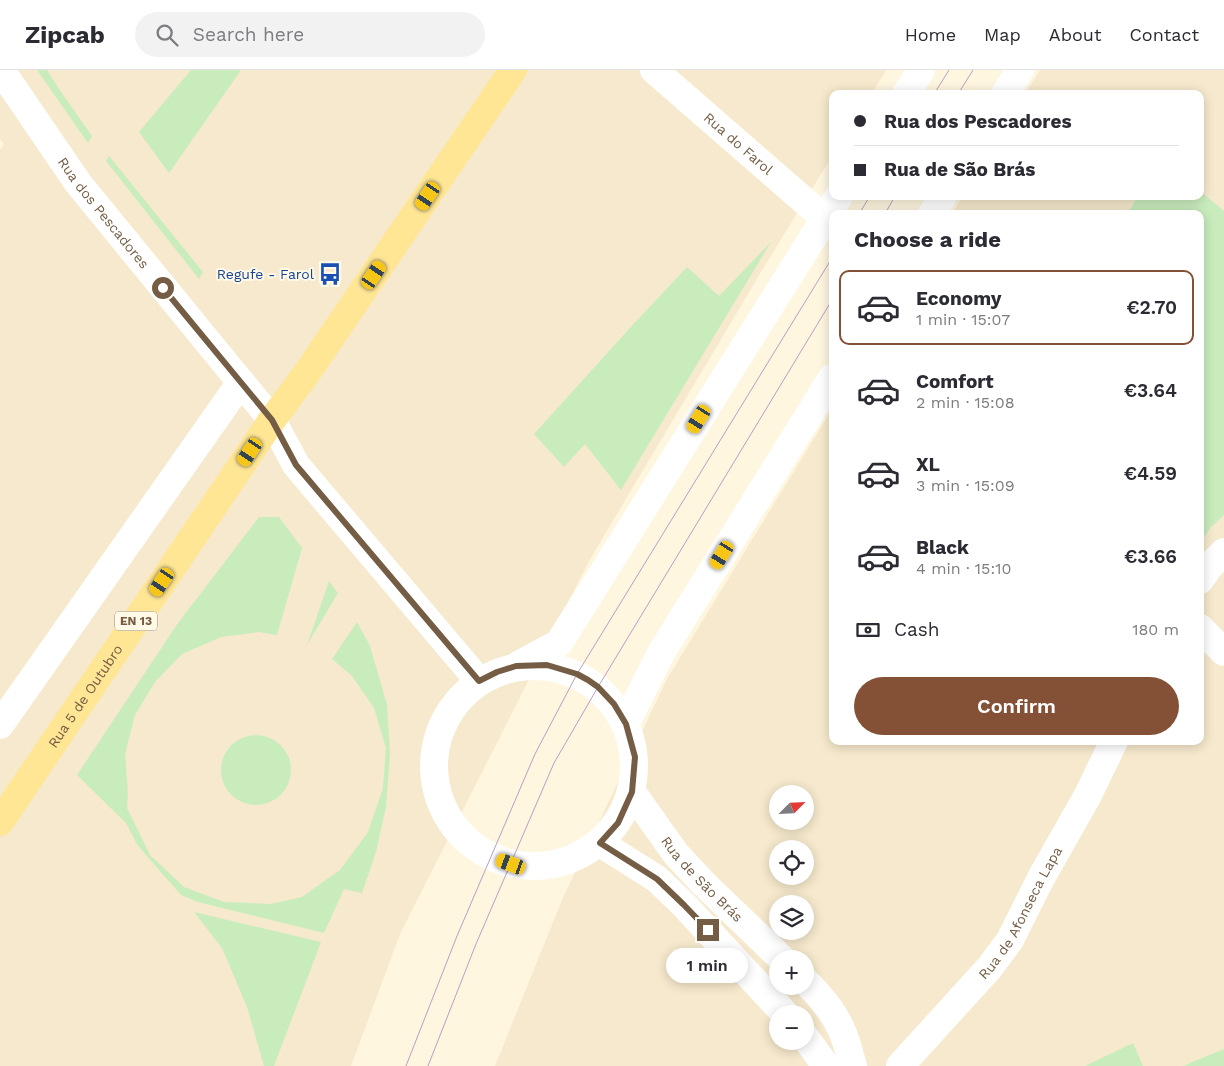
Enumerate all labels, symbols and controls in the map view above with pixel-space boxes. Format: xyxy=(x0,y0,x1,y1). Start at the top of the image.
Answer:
search box xyxy=(135,12,485,57)
text: Zipcab xyxy=(25,21,105,49)
icon: search xyxy=(153,21,181,49)
text: Search here xyxy=(193,23,304,46)
text: Home xyxy=(905,24,956,45)
text: Map xyxy=(984,24,1021,45)
text: About xyxy=(1049,24,1101,45)
text: Contact xyxy=(1129,24,1199,45)
street label: Rua do Farol xyxy=(701,109,777,178)
text: Rua dos Pescadores xyxy=(884,110,1072,133)
street label: Rua dos Pescadores xyxy=(55,154,152,272)
text: Rua de São Brás xyxy=(884,158,1036,181)
car xyxy=(413,179,442,213)
text: Choose a ride xyxy=(854,227,1001,252)
car xyxy=(359,258,388,292)
bus stop icon: Regufe - Farol xyxy=(317,261,343,287)
place label: Regufe - Farol xyxy=(217,266,315,282)
route start xyxy=(152,277,174,299)
icon: car xyxy=(856,285,901,330)
text: Economy xyxy=(916,287,1001,310)
text: €2.70 xyxy=(1126,296,1177,319)
text: 1 min · 15:07 xyxy=(916,310,1010,329)
icon: car xyxy=(856,368,901,413)
text: Comfort xyxy=(916,370,994,393)
text: €3.64 xyxy=(1124,379,1177,402)
text: 2 min · 15:08 xyxy=(916,393,1015,412)
car xyxy=(684,402,713,436)
car xyxy=(235,435,264,469)
icon: car xyxy=(856,451,901,496)
text: XL xyxy=(916,453,940,476)
text: €4.59 xyxy=(1124,462,1177,485)
text: 3 min · 15:09 xyxy=(916,476,1015,495)
icon: car xyxy=(856,534,901,579)
text: Black xyxy=(916,536,969,559)
car xyxy=(707,538,736,572)
text: €3.66 xyxy=(1124,545,1177,568)
text: 4 min · 15:10 xyxy=(916,559,1011,578)
car xyxy=(147,565,176,599)
road number: EN 13 xyxy=(115,612,157,630)
icon: cash xyxy=(854,616,882,644)
text: Cash xyxy=(894,618,940,641)
text: 180 m xyxy=(1132,620,1179,639)
street label: Rua 5 de Outubro xyxy=(45,641,126,751)
button: Confirm xyxy=(854,677,1179,735)
north arrow xyxy=(769,785,814,830)
map controls xyxy=(769,785,814,1050)
street label: Rua de São Brás xyxy=(658,833,746,925)
button: locate xyxy=(769,840,814,885)
street label: Rua de Afonseca Lapa xyxy=(975,844,1065,982)
car xyxy=(494,852,527,876)
button: layers xyxy=(769,895,814,940)
route end xyxy=(697,919,719,941)
callout: 1 min xyxy=(667,948,749,982)
button: + xyxy=(769,950,814,995)
text: 1 min xyxy=(686,956,728,975)
button: − xyxy=(769,1005,814,1050)

